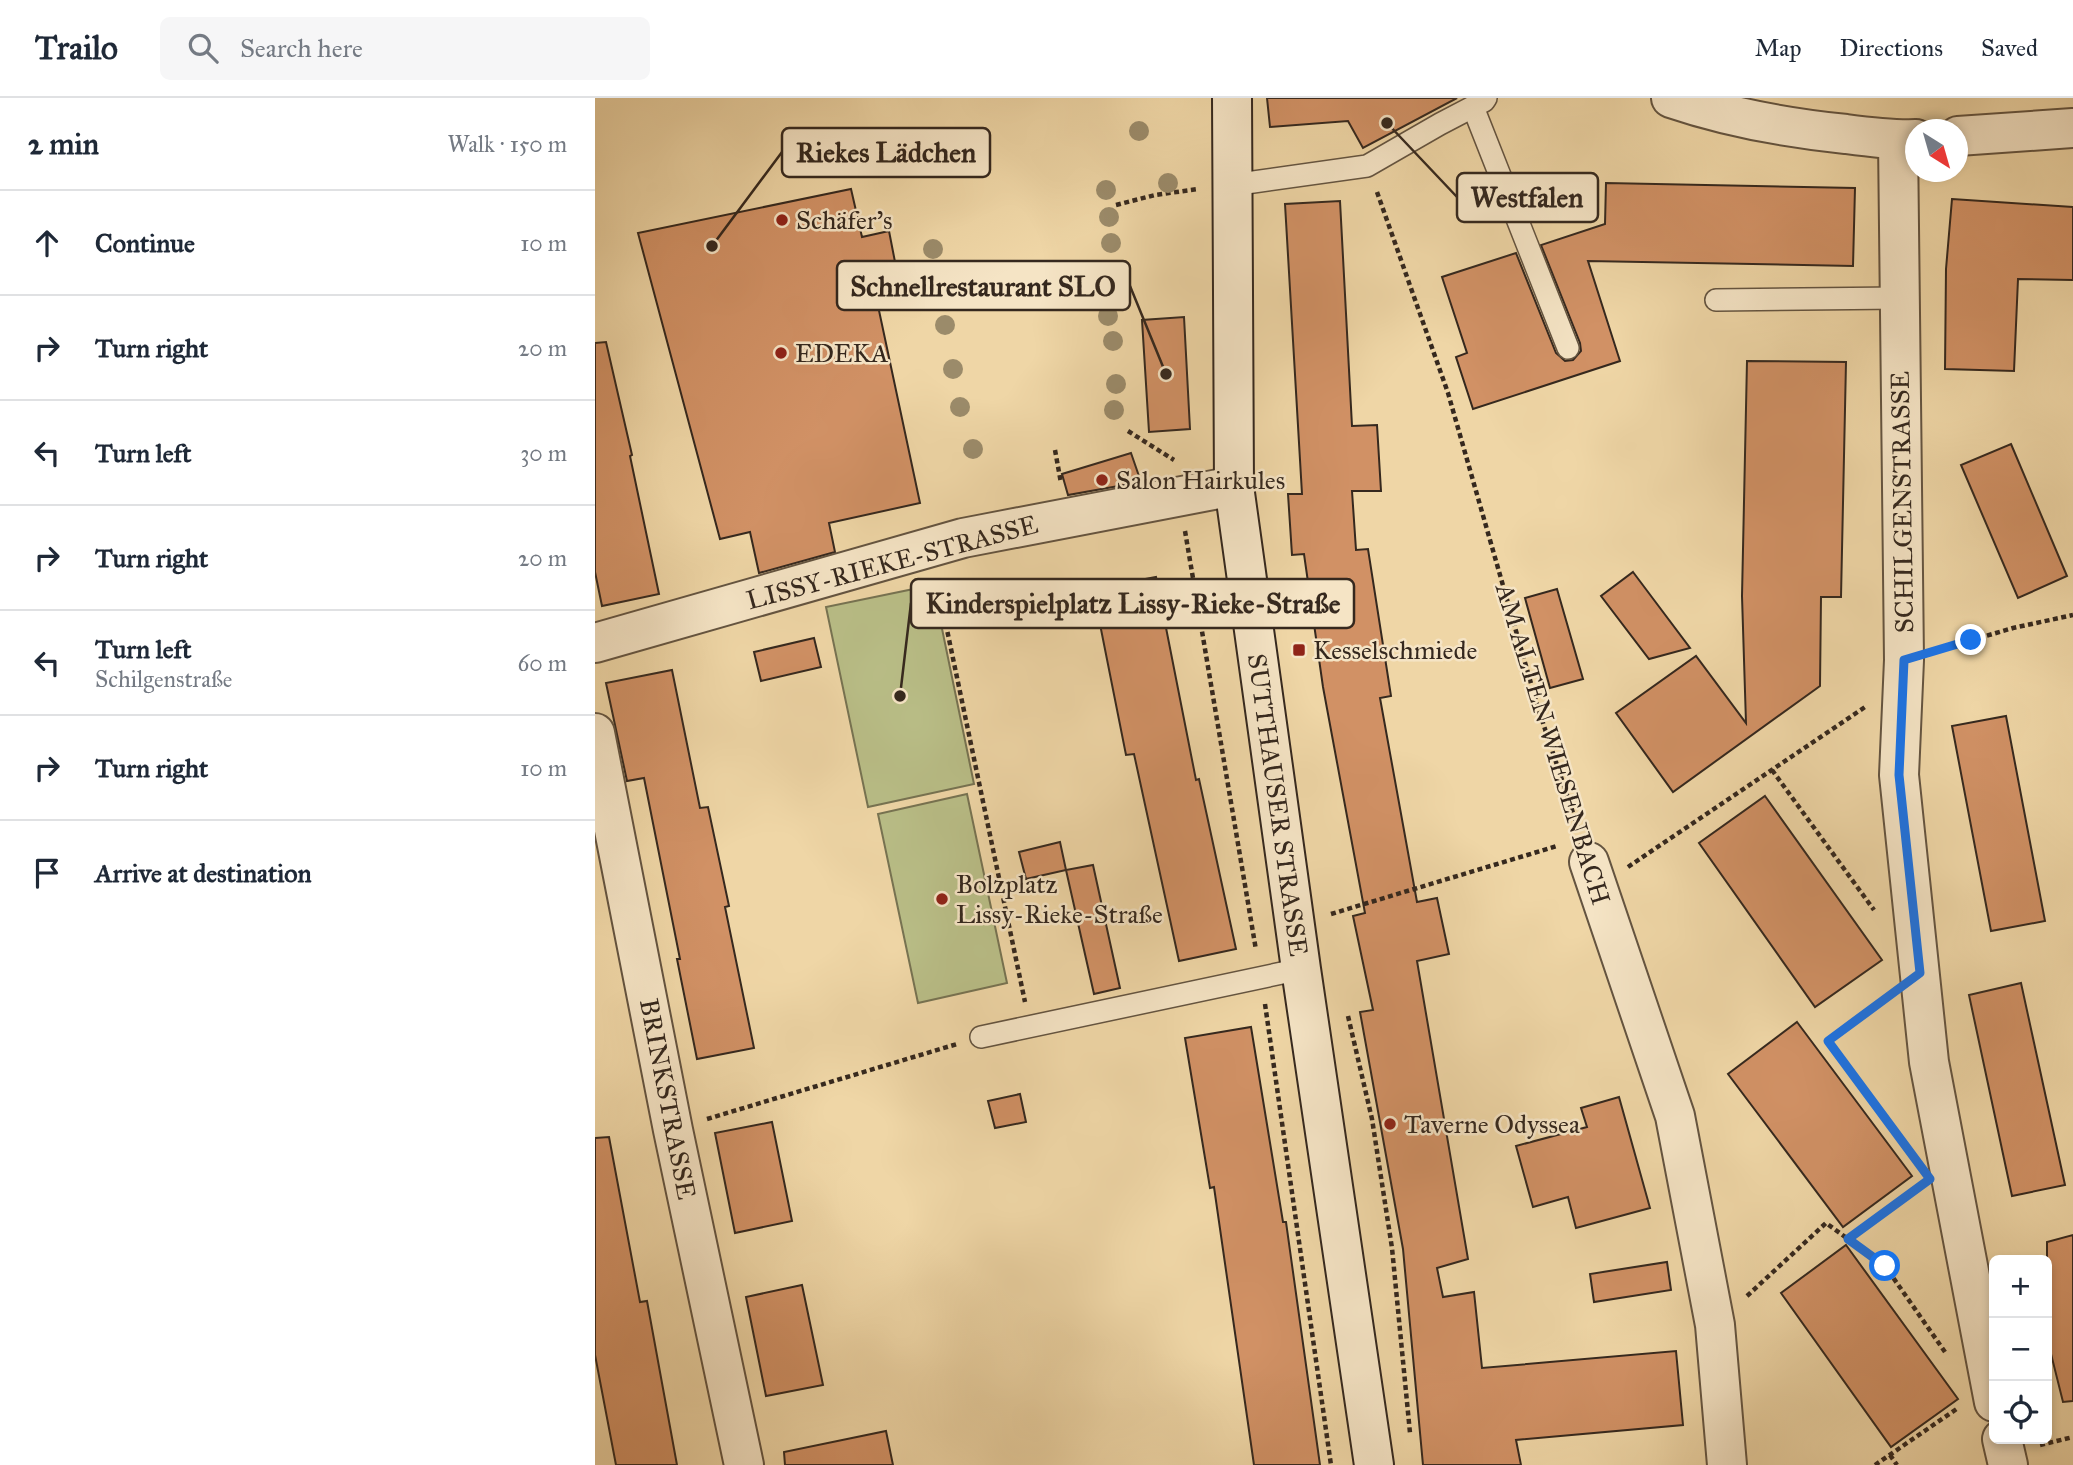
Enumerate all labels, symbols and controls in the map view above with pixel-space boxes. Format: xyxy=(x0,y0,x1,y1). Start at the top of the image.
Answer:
search box xyxy=(160,17,650,80)
text: Trailo xyxy=(35,28,118,68)
icon: search xyxy=(184,29,222,67)
text: Search here xyxy=(240,32,363,64)
text: Map xyxy=(1755,33,1802,63)
text: Directions xyxy=(1840,33,1943,63)
text: Saved xyxy=(1981,33,2038,63)
north arrow xyxy=(1905,119,1968,182)
text: 2 min xyxy=(28,126,99,162)
callout: Riekes Lädchen xyxy=(782,128,990,177)
text: Walk · 150 m xyxy=(447,130,567,158)
text: Riekes Lädchen xyxy=(796,135,976,170)
callout: Westfalen xyxy=(1457,173,1598,222)
text: Westfalen xyxy=(1471,180,1583,215)
place label: Schäfer's xyxy=(796,204,892,236)
marker: Schäfer's xyxy=(774,212,790,228)
icon: ahead xyxy=(28,224,66,262)
text: Continue xyxy=(95,227,195,259)
text: 10 m xyxy=(520,229,567,257)
callout: Schnellrestaurant SLO xyxy=(837,261,1130,310)
text: Schnellrestaurant SLO xyxy=(850,269,1116,304)
icon: right xyxy=(28,329,66,367)
text: Turn right xyxy=(95,332,208,364)
text: 20 m xyxy=(518,334,567,362)
place label: EDEKA xyxy=(795,337,889,369)
marker: EDEKA xyxy=(773,345,789,361)
street label: SCHILGENSTRASSE xyxy=(1884,371,1920,633)
icon: left xyxy=(28,434,66,472)
text: Turn left xyxy=(95,437,191,469)
text: 30 m xyxy=(520,439,567,467)
place label: Salon Hairkules xyxy=(1116,464,1285,496)
marker: Salon Hairkules xyxy=(1094,472,1110,488)
street label: LISSY-RIEKE-STRASSE xyxy=(743,508,1041,616)
icon: right xyxy=(28,539,66,577)
text: Turn right xyxy=(95,542,208,574)
text: 20 m xyxy=(518,544,567,572)
street label: AM ALTEN WIESENBACH xyxy=(1489,578,1617,909)
callout: Kinderspielplatz Lissy-Rieke-Straße xyxy=(911,579,1354,628)
text: Kinderspielplatz Lissy-Rieke-Straße xyxy=(926,586,1341,621)
route end xyxy=(1955,624,1986,655)
text: Turn left xyxy=(95,633,191,665)
place label: Kesselschmiede xyxy=(1313,634,1477,666)
marker: Kesselschmiede xyxy=(1291,642,1307,658)
icon: left xyxy=(28,644,66,682)
text: 60 m xyxy=(518,649,567,677)
street label: SUTTHAUSER STRASSE xyxy=(1241,652,1315,958)
text: Schilgenstraße xyxy=(95,665,232,693)
icon: right xyxy=(28,749,66,787)
text: Turn right xyxy=(95,752,208,784)
text: 10 m xyxy=(520,754,567,782)
icon: arrive xyxy=(28,854,66,892)
text: Arrive at destination xyxy=(95,857,312,889)
place label: Bolzplatz Lissy-Rieke-Straße xyxy=(956,868,1163,930)
marker: Bolzplatz Lissy-Rieke-Straße xyxy=(934,891,950,907)
street label: BRINKSTRASSE xyxy=(633,996,703,1202)
place label: Taverne Odyssea xyxy=(1404,1108,1580,1140)
marker: Taverne Odyssea xyxy=(1382,1116,1398,1132)
route start xyxy=(1869,1250,1900,1281)
map controls xyxy=(1989,1255,2052,1444)
button: + xyxy=(1989,1255,2052,1318)
button: − xyxy=(1989,1318,2052,1381)
button: locate xyxy=(1989,1381,2052,1444)

